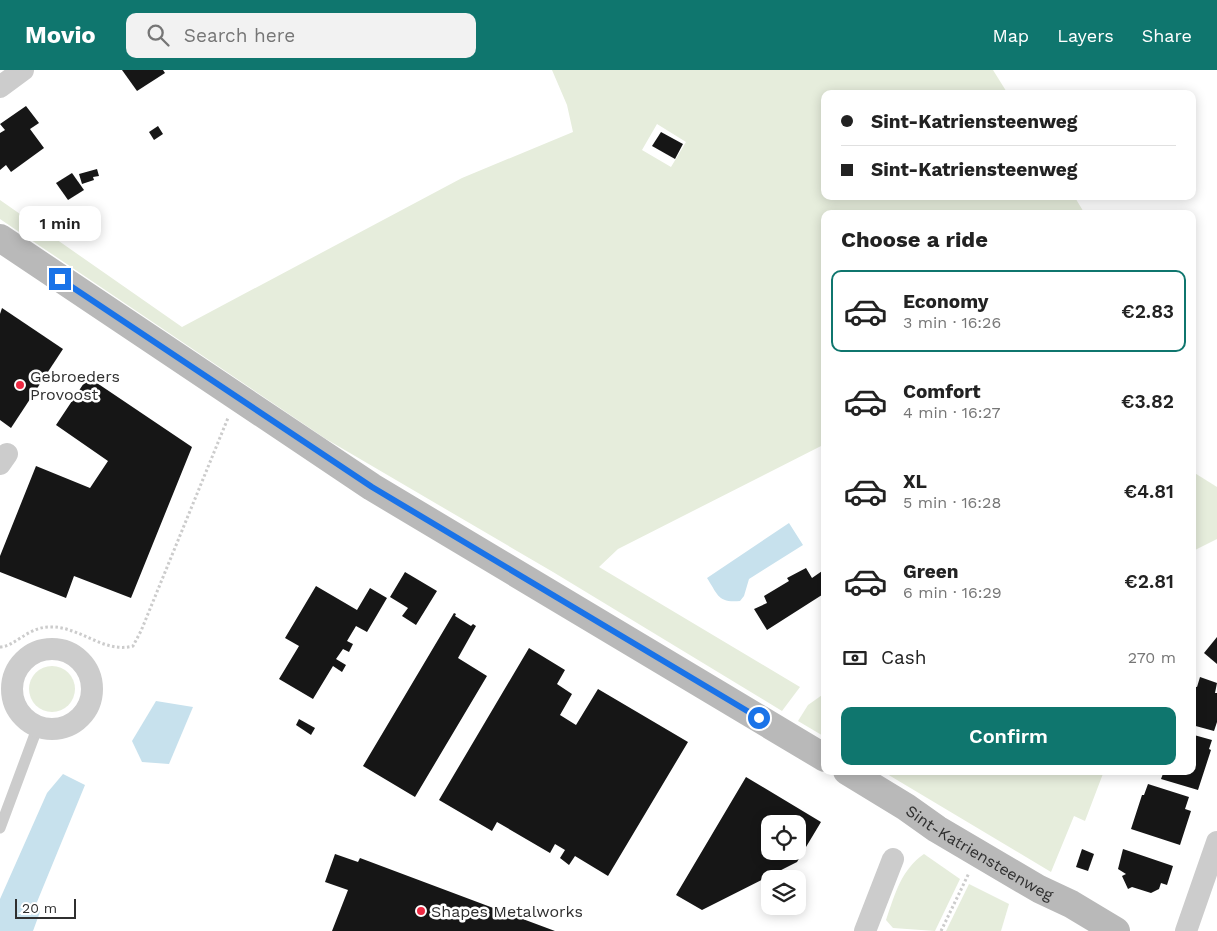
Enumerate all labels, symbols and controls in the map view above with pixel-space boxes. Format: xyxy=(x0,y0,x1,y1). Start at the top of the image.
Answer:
search box xyxy=(126,13,476,58)
text: Movio xyxy=(25,21,96,49)
icon: search xyxy=(144,21,172,49)
text: Search here xyxy=(184,24,295,47)
text: Map xyxy=(992,25,1029,46)
text: Layers xyxy=(1057,25,1114,46)
text: Share xyxy=(1142,25,1192,46)
text: Sint-Katriensteenweg xyxy=(871,110,1078,133)
text: Sint-Katriensteenweg xyxy=(871,158,1078,181)
callout: 1 min xyxy=(19,206,101,242)
text: 1 min xyxy=(39,214,81,233)
text: Choose a ride xyxy=(841,227,988,252)
route end xyxy=(49,268,71,290)
icon: car xyxy=(843,289,888,334)
text: Economy xyxy=(903,290,988,313)
text: €2.83 xyxy=(1121,300,1174,323)
text: 3 min · 16:26 xyxy=(903,313,1001,332)
place label: Gebroeders Provoost xyxy=(30,367,120,404)
marker: Gebroeders Provoost xyxy=(14,379,26,391)
icon: car xyxy=(843,379,888,424)
text: Comfort xyxy=(903,380,981,403)
text: €3.82 xyxy=(1121,390,1174,413)
text: 4 min · 16:27 xyxy=(903,403,1001,422)
icon: car xyxy=(843,469,888,514)
text: XL xyxy=(903,470,927,493)
text: €4.81 xyxy=(1124,480,1174,503)
text: 5 min · 16:28 xyxy=(903,493,1001,512)
icon: car xyxy=(843,559,888,604)
text: Green xyxy=(903,560,959,583)
text: €2.81 xyxy=(1124,570,1174,593)
text: 6 min · 16:29 xyxy=(903,583,1002,602)
icon: cash xyxy=(841,644,869,672)
text: Cash xyxy=(881,646,927,669)
text: 270 m xyxy=(1128,648,1176,667)
route start xyxy=(748,707,770,729)
button: Confirm xyxy=(841,707,1176,765)
street label: Sint-Katriensteenweg xyxy=(902,801,1057,905)
map controls xyxy=(761,815,806,915)
button: locate xyxy=(761,815,806,860)
button: layers xyxy=(761,870,806,915)
scale bar xyxy=(15,896,76,919)
text: 20 m xyxy=(22,900,57,916)
place label: Shapes Metalworks xyxy=(431,902,583,921)
marker: Shapes Metalworks xyxy=(415,905,427,917)

